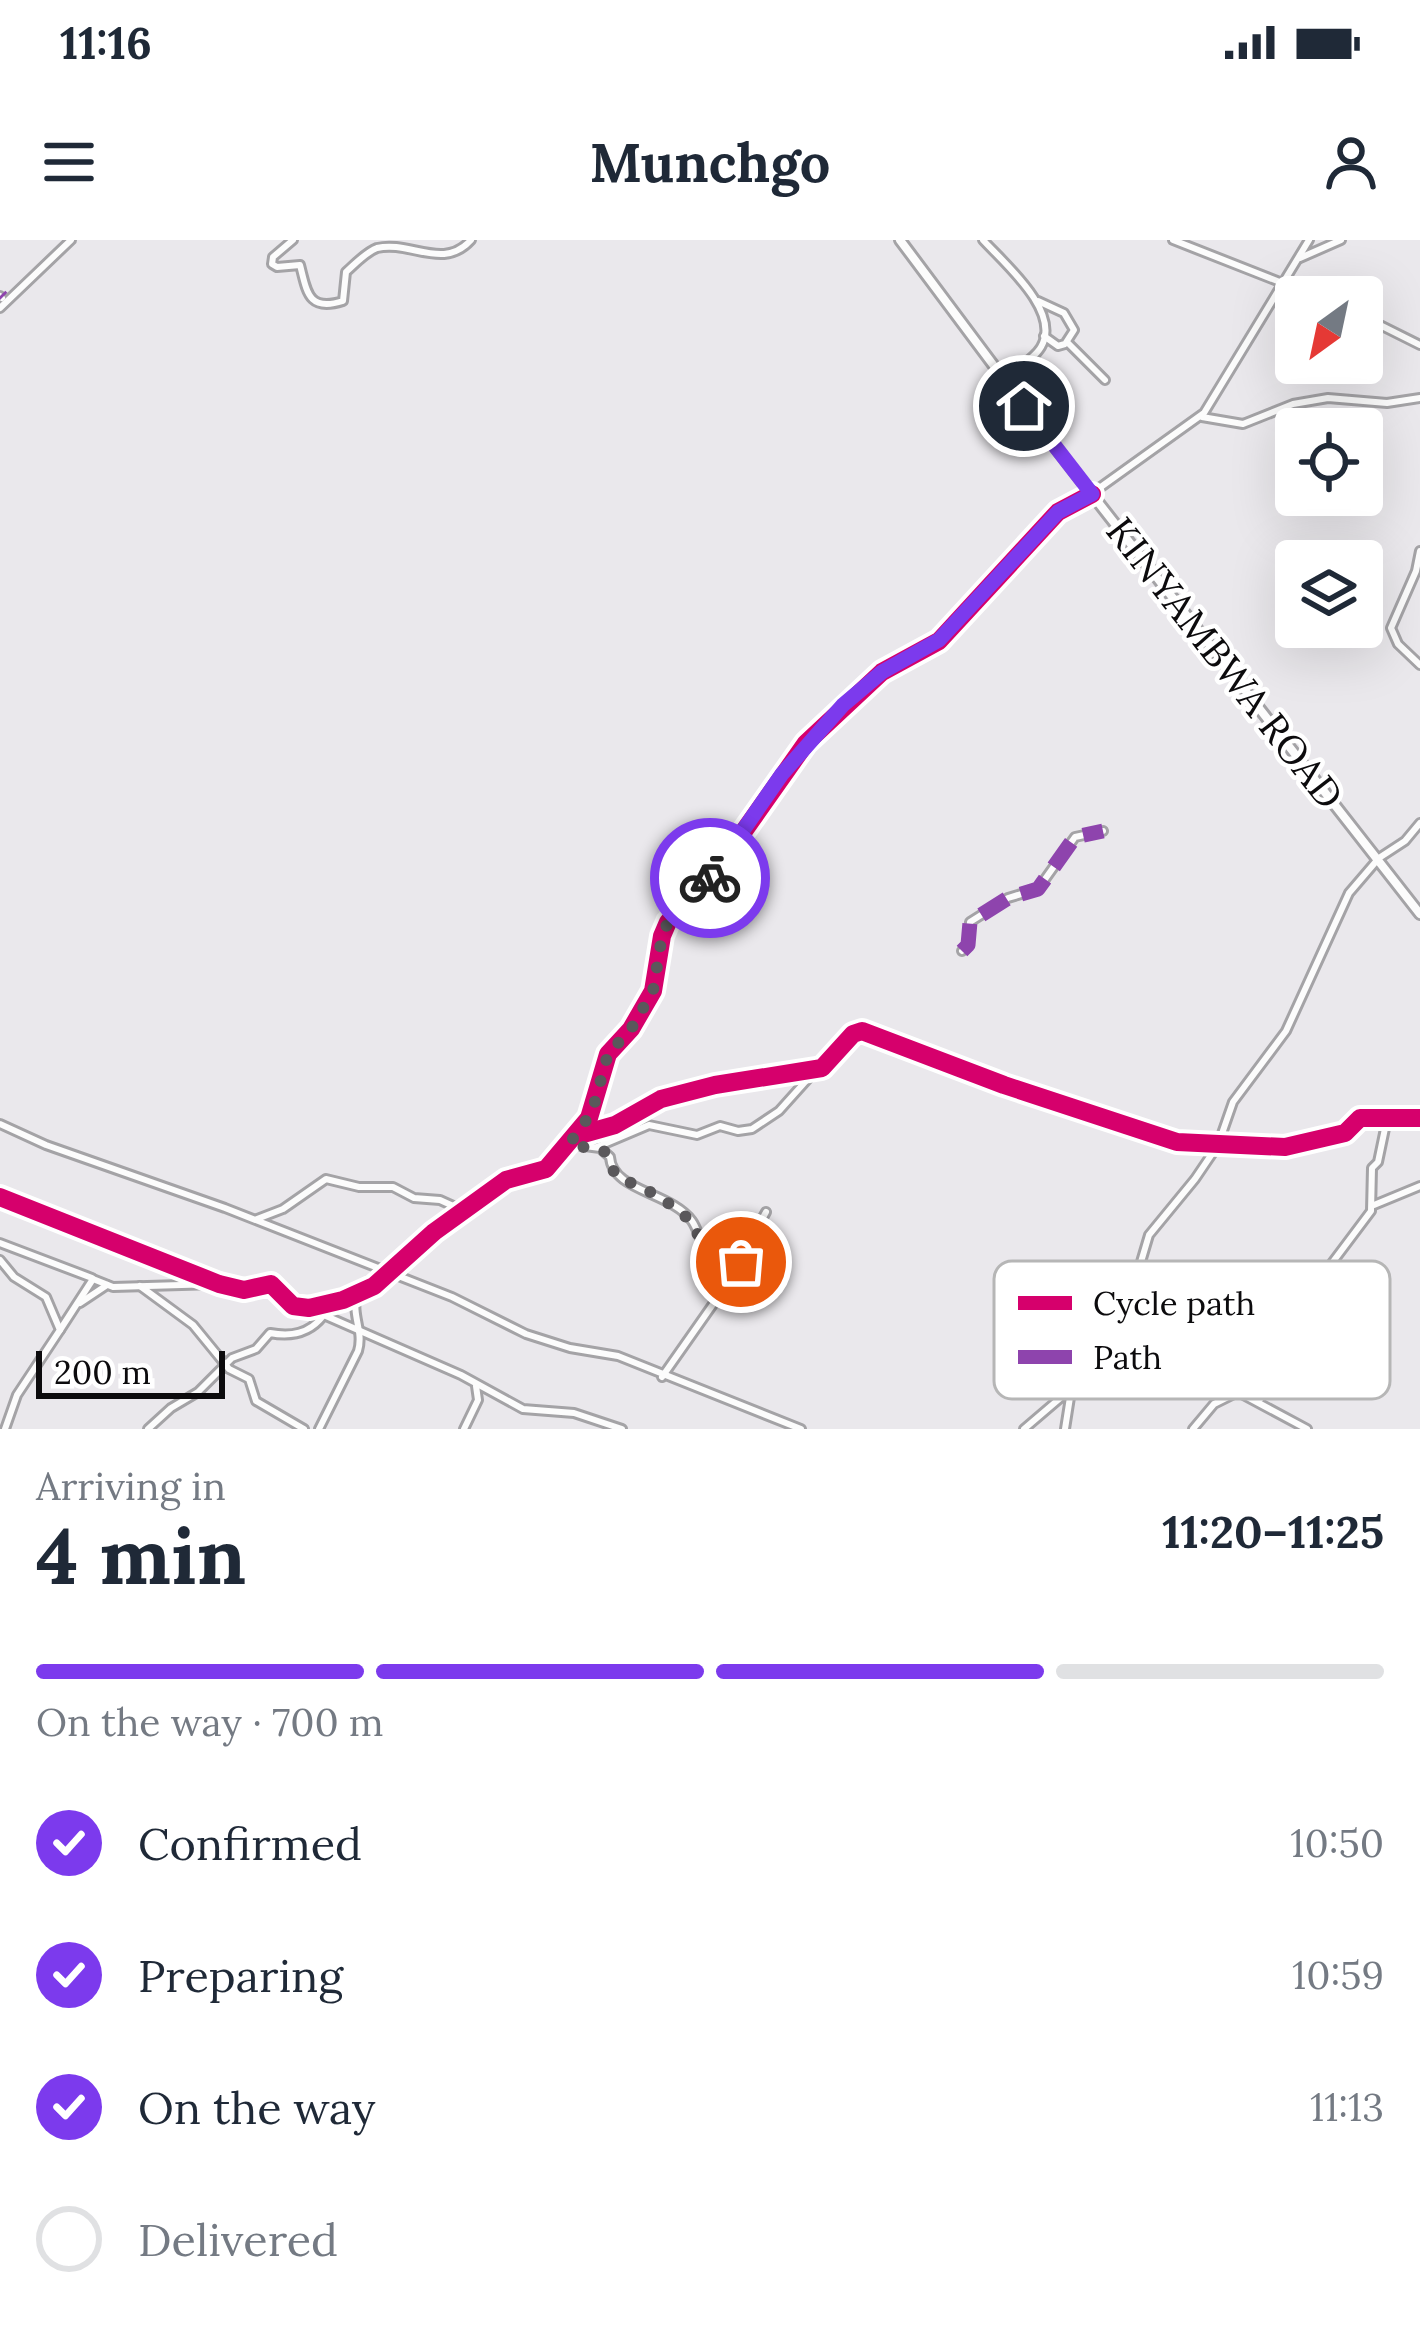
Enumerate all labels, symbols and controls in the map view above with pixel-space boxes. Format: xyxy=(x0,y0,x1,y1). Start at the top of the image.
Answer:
text: 11:16 xyxy=(60,14,152,71)
text: Munchgo xyxy=(590,128,830,197)
icon: menu xyxy=(36,129,102,195)
icon: person xyxy=(1318,129,1384,195)
north arrow xyxy=(1275,276,1383,384)
map controls xyxy=(1275,276,1383,648)
pin xyxy=(973,355,1075,457)
icon: home xyxy=(991,373,1057,439)
button: locate xyxy=(1275,408,1383,516)
street label: KINYAMBWA ROAD xyxy=(1095,507,1355,819)
button: layers xyxy=(1275,540,1383,648)
courier xyxy=(650,818,770,938)
icon: bike xyxy=(677,845,743,911)
pin xyxy=(690,1211,792,1313)
icon: bag xyxy=(708,1229,774,1295)
legend xyxy=(994,1261,1390,1399)
text: Cycle path xyxy=(1093,1282,1255,1324)
text: Path xyxy=(1093,1336,1162,1378)
scale bar xyxy=(36,1345,225,1398)
text: 200 m xyxy=(54,1351,151,1393)
text: Arriving in xyxy=(36,1461,226,1511)
text: 11:20–11:25 xyxy=(1162,1503,1384,1560)
text: 4 min xyxy=(36,1506,246,1605)
text: On the way · 700 m xyxy=(36,1697,384,1747)
icon: check xyxy=(36,1810,102,1876)
text: Confirmed xyxy=(138,1815,362,1872)
text: 10:50 xyxy=(1290,1818,1384,1868)
icon: check xyxy=(36,1942,102,2008)
text: Preparing xyxy=(138,1947,343,2004)
text: 10:59 xyxy=(1292,1950,1384,2000)
icon: check xyxy=(36,2074,102,2140)
text: On the way xyxy=(138,2079,376,2136)
text: 11:13 xyxy=(1310,2082,1384,2132)
text: Delivered xyxy=(138,2211,338,2268)

